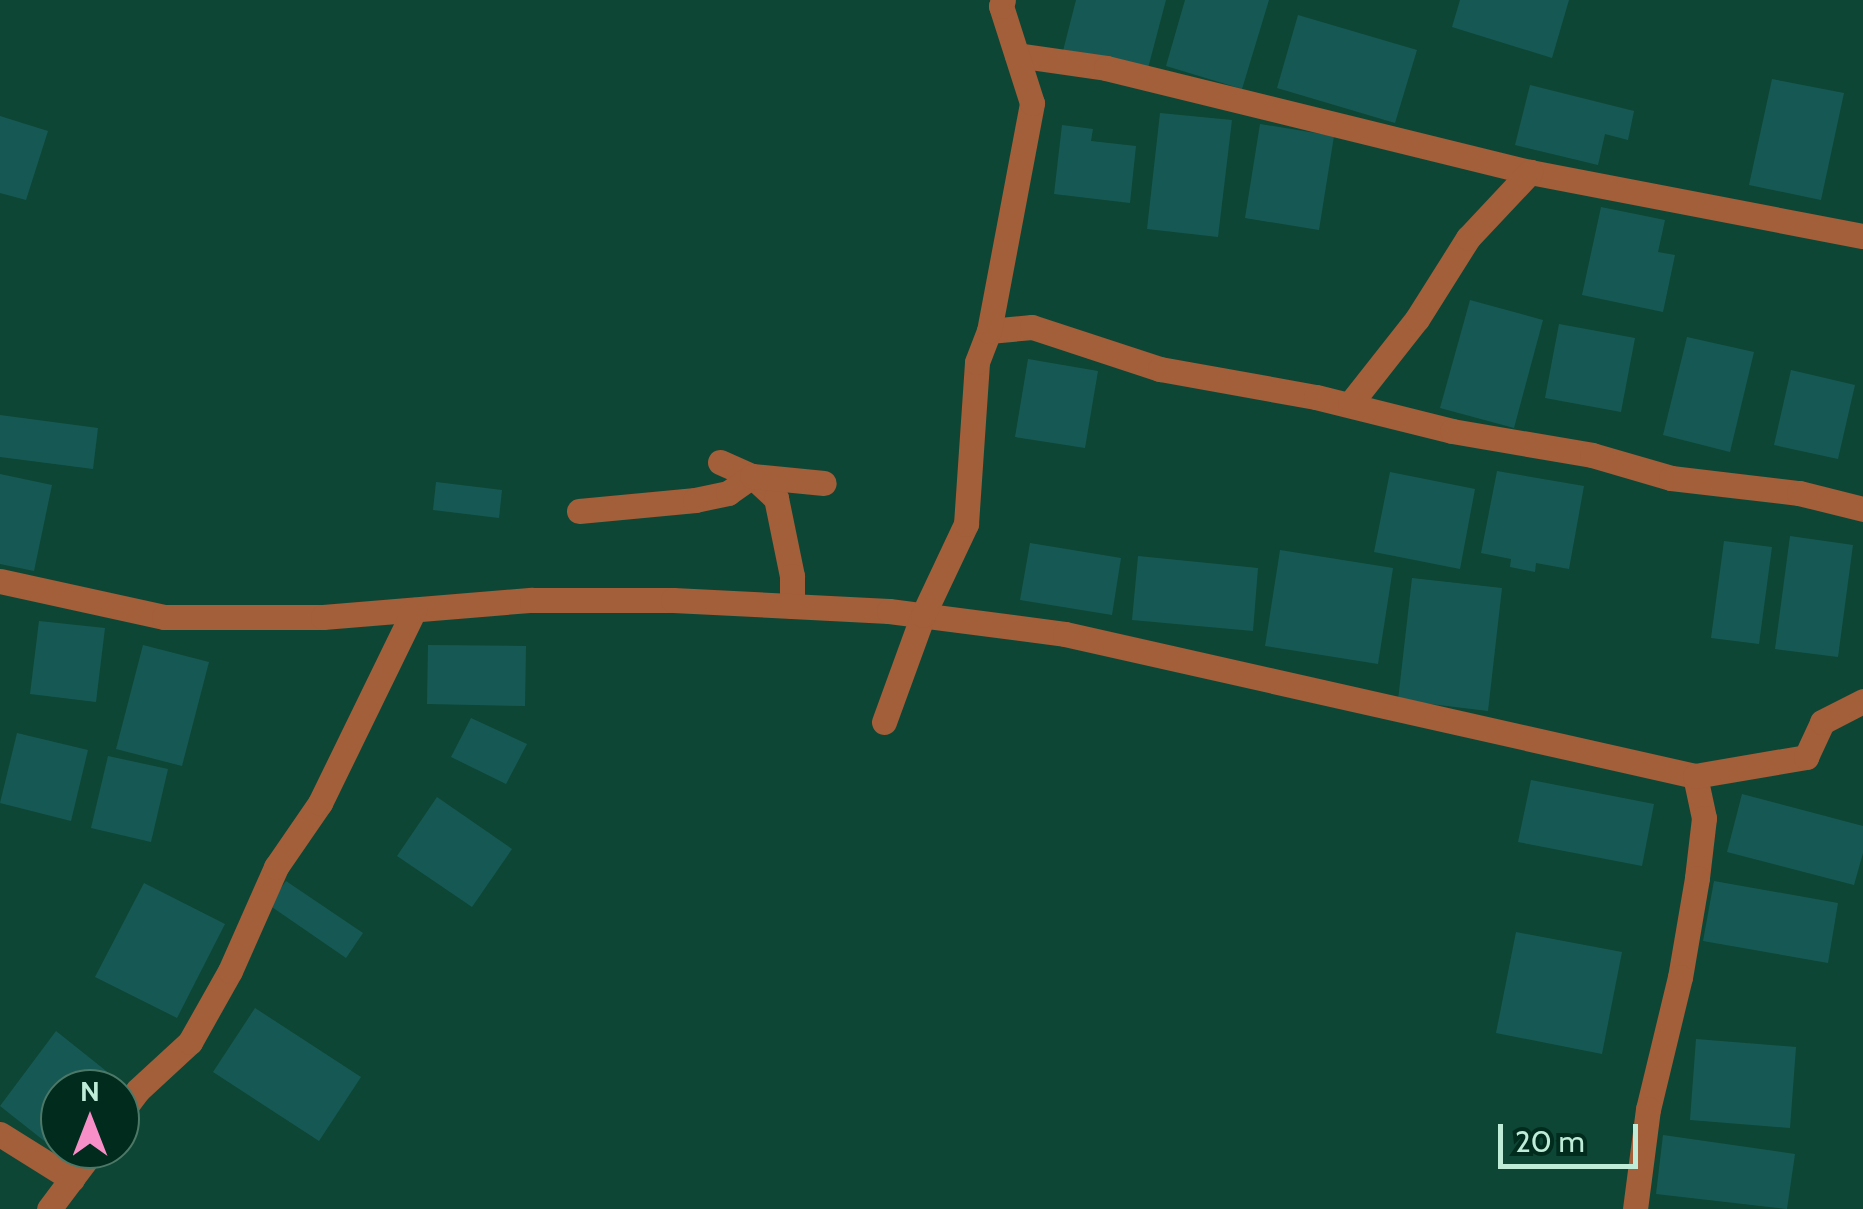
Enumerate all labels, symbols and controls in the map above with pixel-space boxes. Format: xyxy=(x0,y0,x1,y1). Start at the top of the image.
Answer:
north arrow xyxy=(40,1069,140,1169)
text: N xyxy=(80,1074,100,1108)
scale bar xyxy=(1503,1104,1643,1166)
text: 20 m xyxy=(1515,1123,1585,1160)

